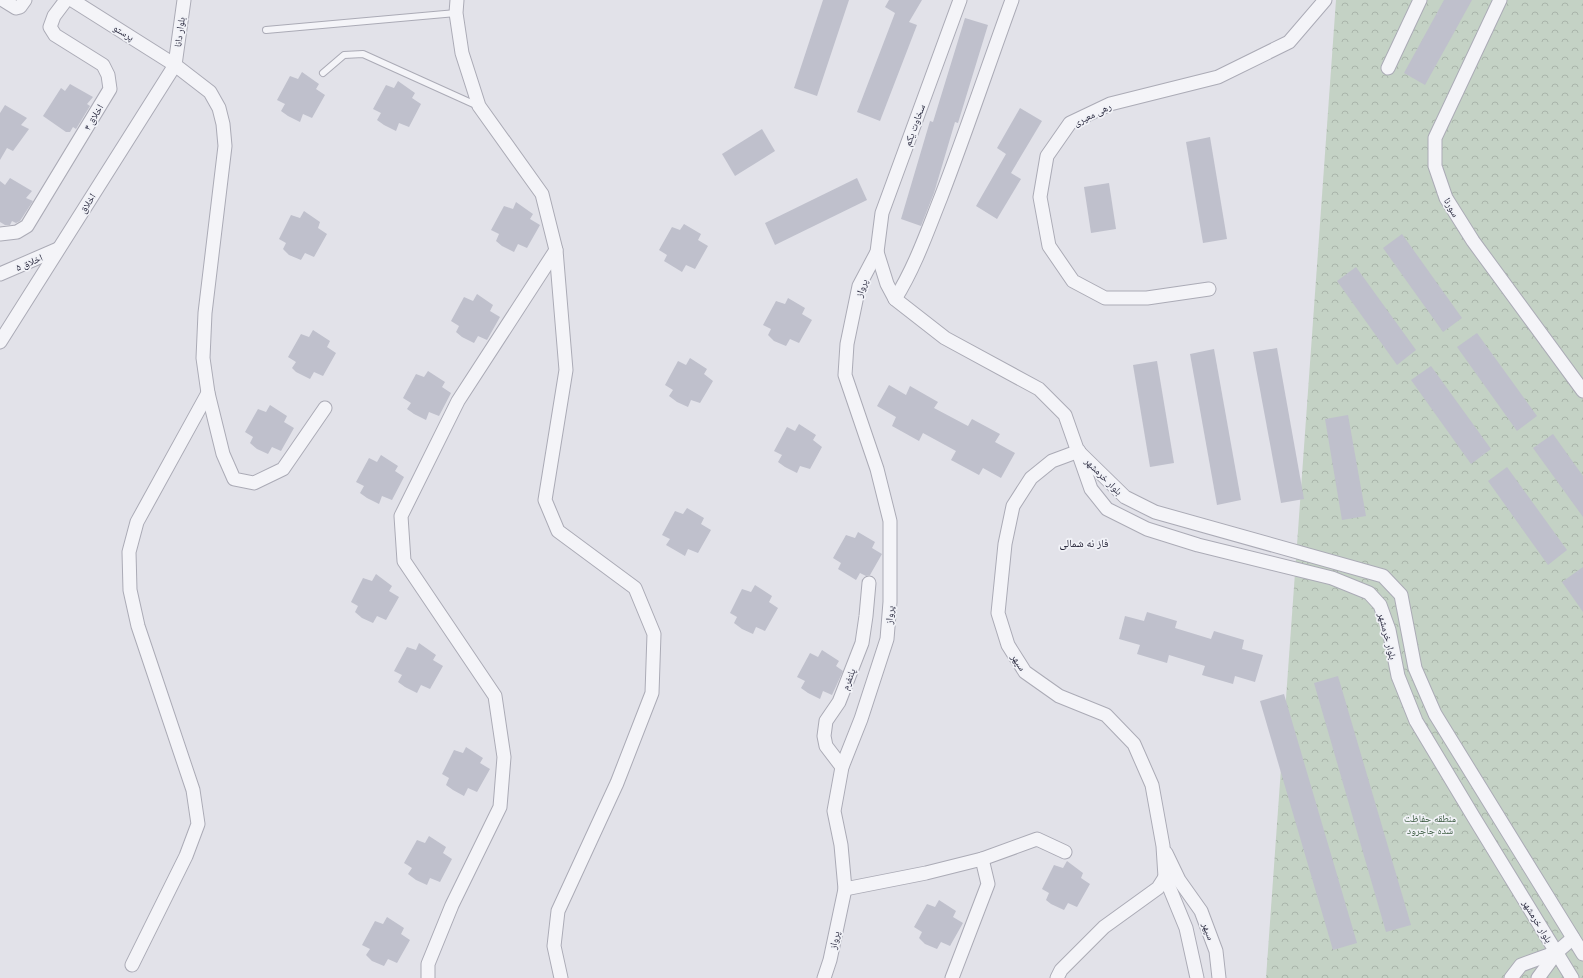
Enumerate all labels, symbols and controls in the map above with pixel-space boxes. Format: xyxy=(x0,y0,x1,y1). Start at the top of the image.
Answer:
street label: بلوار دانا xyxy=(171,16,187,48)
street label: پرستو xyxy=(111,21,137,44)
street label: رهی معیری xyxy=(1071,100,1114,129)
street label: اخلاق ۴ xyxy=(81,102,106,133)
street label: سخاوت یکم xyxy=(901,102,929,148)
street label: اخلاق xyxy=(76,191,99,216)
street label: سورنا xyxy=(1442,195,1463,219)
street label: اخلاق ۵ xyxy=(14,251,45,274)
street label: پرواز xyxy=(852,277,871,300)
street label: بلوار خرمشهر xyxy=(1082,454,1125,498)
district label: فاز نه شمالی xyxy=(1059,537,1109,550)
street label: پرواز xyxy=(882,605,897,626)
street label: بلوار خرمشهر xyxy=(1376,610,1400,661)
street label: سپهر xyxy=(1008,650,1029,674)
street label: پلتفرم xyxy=(838,666,859,692)
park label: منطقه حفاظت شده جاجرود xyxy=(1404,812,1456,836)
street label: بلوار خرمشهر xyxy=(1520,896,1556,945)
street label: سپهر xyxy=(1199,920,1218,942)
street label: پرواز xyxy=(826,930,843,951)

